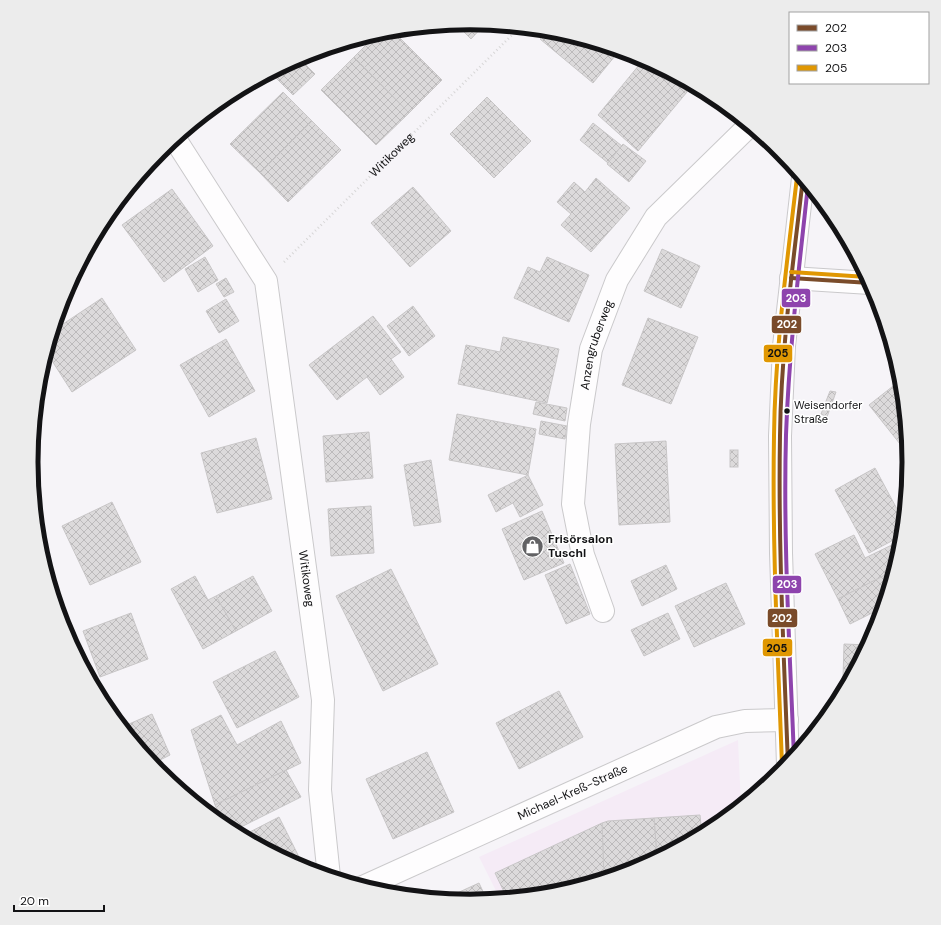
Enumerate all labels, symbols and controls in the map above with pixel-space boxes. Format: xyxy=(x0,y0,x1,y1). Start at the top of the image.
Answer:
legend xyxy=(789,12,929,84)
text: 202 xyxy=(825,20,847,36)
text: 203 xyxy=(825,40,847,56)
text: 205 xyxy=(825,60,847,76)
street label: Witikoweg xyxy=(366,129,418,181)
line badge: 203 xyxy=(781,288,811,308)
text: 203 xyxy=(786,291,806,305)
street label: Anzengruberweg xyxy=(577,297,617,391)
line badge: 202 xyxy=(771,315,802,334)
text: 202 xyxy=(777,317,797,331)
line badge: 205 xyxy=(763,344,793,363)
text: 205 xyxy=(768,346,789,360)
place label: Weisendorfer Straße xyxy=(794,398,862,426)
marker: Weisendorfer Straße xyxy=(782,406,792,416)
place label: Frisörsalon Tuschl xyxy=(548,531,613,561)
shop icon: Frisörsalon Tuschl xyxy=(520,533,546,559)
street label: Witikoweg xyxy=(295,549,318,608)
line badge: 203 xyxy=(772,575,802,594)
text: 203 xyxy=(777,577,797,591)
line badge: 202 xyxy=(767,608,798,628)
text: 202 xyxy=(772,611,792,625)
line badge: 205 xyxy=(762,638,793,657)
text: 205 xyxy=(767,641,788,655)
street label: Michael-Kreß-Straße xyxy=(515,760,630,824)
scale bar xyxy=(14,887,104,913)
text: 20 m xyxy=(20,893,49,909)

